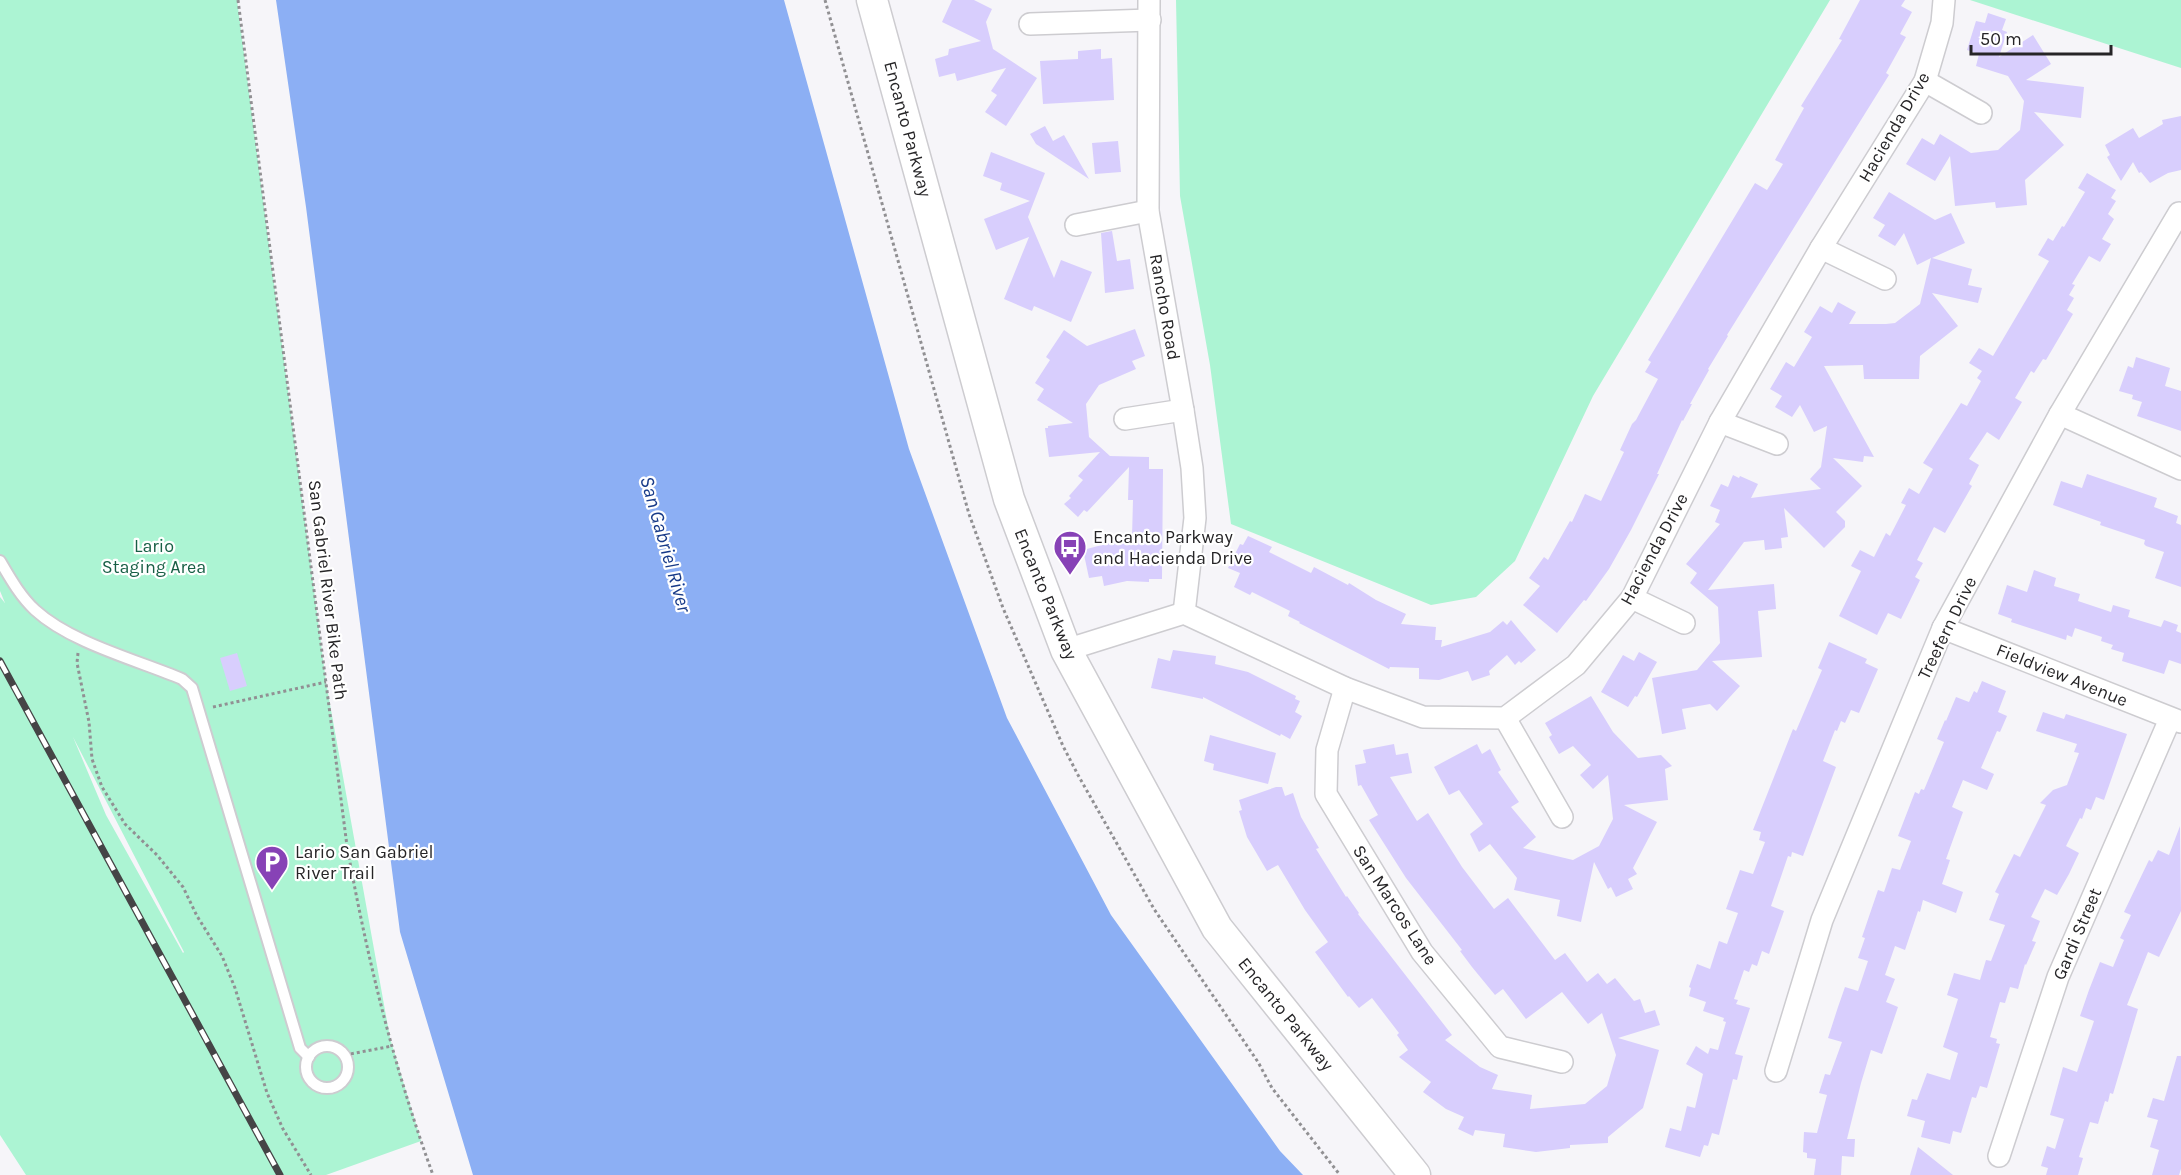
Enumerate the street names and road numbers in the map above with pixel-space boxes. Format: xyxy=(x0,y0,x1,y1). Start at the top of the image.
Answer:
street label: Encanto Parkway xyxy=(879,59,937,200)
street label: Hacienda Drive xyxy=(1854,68,1934,186)
street label: Rancho Road xyxy=(1145,252,1185,362)
street label: San Gabriel River Bike Path xyxy=(304,479,352,701)
street label: Hacienda Drive xyxy=(1615,489,1693,609)
street label: Encanto Parkway xyxy=(1010,525,1083,663)
street label: Treefern Drive xyxy=(1913,573,1981,683)
street label: Fieldview Avenue xyxy=(1993,639,2131,711)
street label: San Marcos Lane xyxy=(1348,841,1442,969)
street label: Gardi Street xyxy=(2048,885,2106,983)
street label: Encanto Parkway xyxy=(1233,953,1339,1076)

